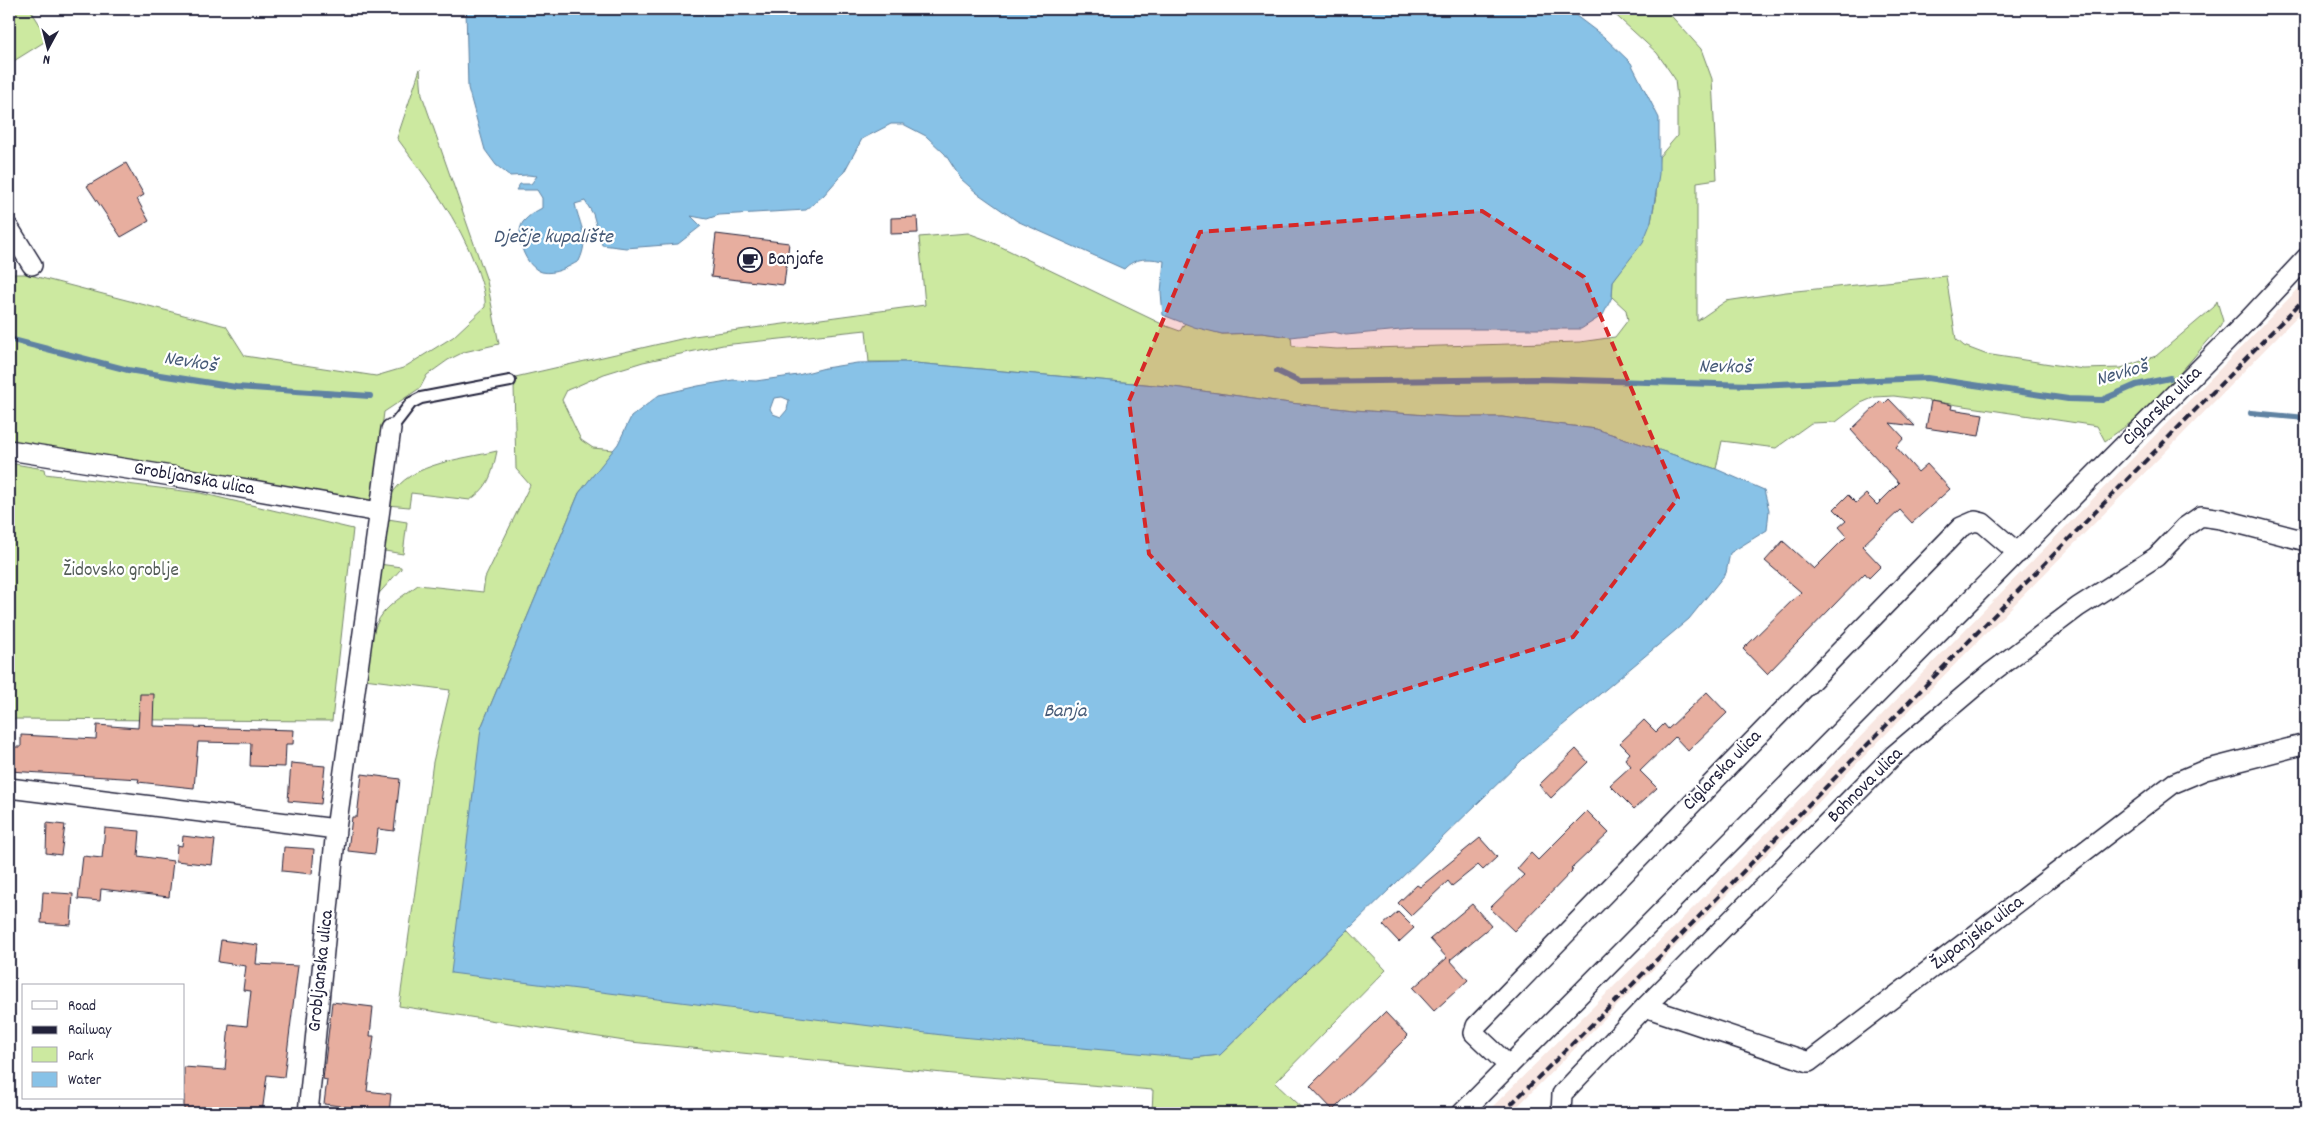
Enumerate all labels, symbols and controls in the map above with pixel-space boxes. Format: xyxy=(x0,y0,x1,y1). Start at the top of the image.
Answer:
north arrow xyxy=(22,22,72,72)
text: N xyxy=(42,49,51,69)
water label: Dječje kupalište xyxy=(493,224,614,252)
cafe icon: Banjafe xyxy=(737,247,763,273)
place label: Banjafe xyxy=(768,247,824,274)
water label: Nevkoš xyxy=(162,345,222,381)
water label: Nevkoš xyxy=(2093,352,2154,395)
water label: Nevkoš xyxy=(1698,354,1755,383)
street label: Ciglarska ulica xyxy=(2117,360,2210,453)
street label: Grobljanska ulica xyxy=(131,456,258,504)
park label: Židovsko groblje xyxy=(63,558,179,585)
water label: Banja xyxy=(1044,698,1088,726)
street label: Ciglarska ulica xyxy=(1677,724,1769,818)
street label: Bohnova ulica xyxy=(1822,741,1911,830)
street label: Županjska ulica xyxy=(1926,889,2031,978)
street label: Grobljanska ulica xyxy=(302,908,342,1033)
legend xyxy=(22,984,185,1100)
text: Road xyxy=(68,996,96,1018)
text: Railway xyxy=(68,1020,112,1042)
text: Park xyxy=(68,1046,94,1068)
text: Water xyxy=(68,1070,102,1092)

